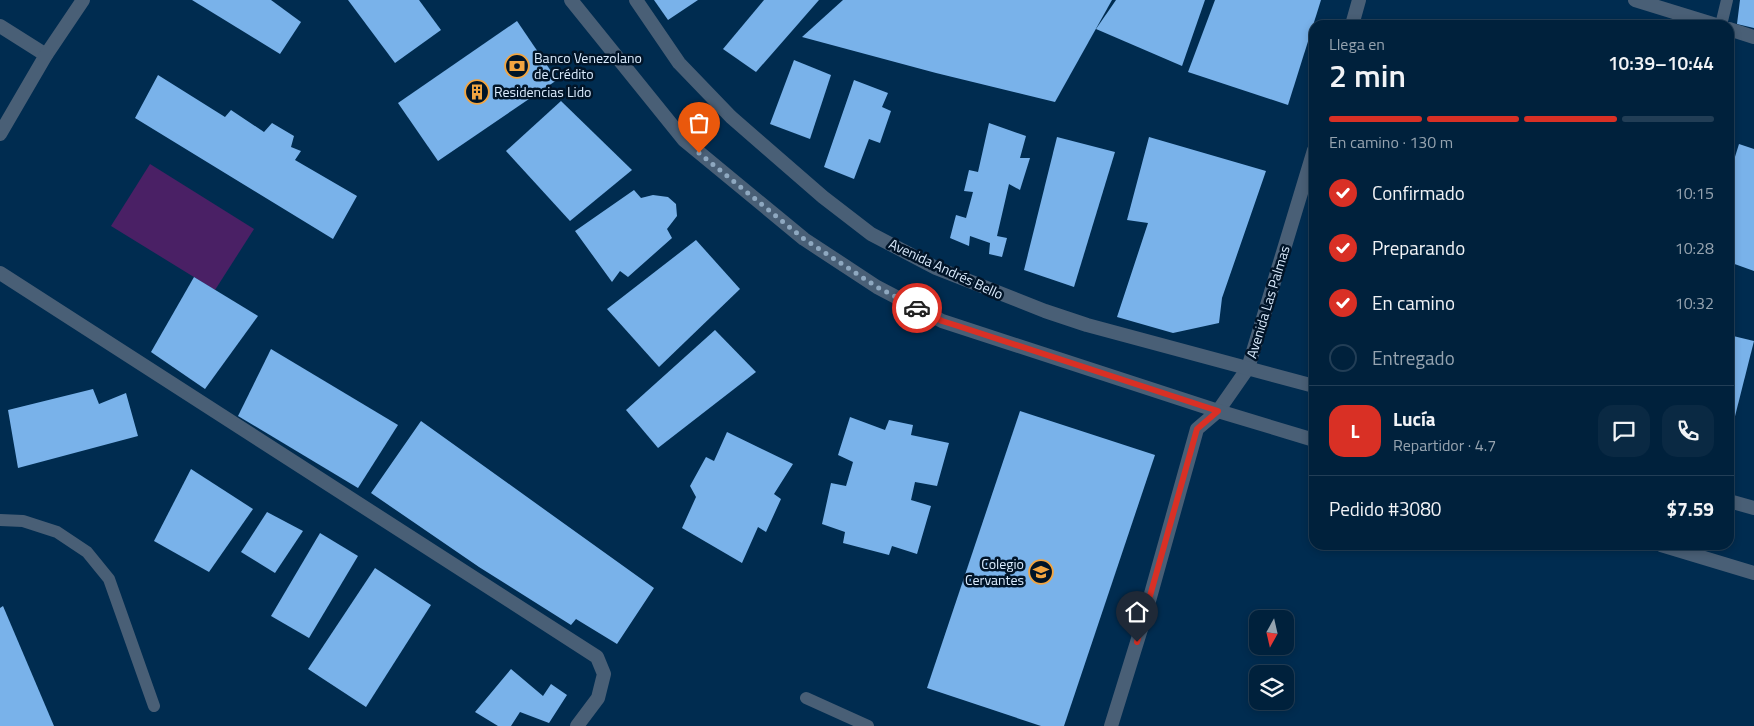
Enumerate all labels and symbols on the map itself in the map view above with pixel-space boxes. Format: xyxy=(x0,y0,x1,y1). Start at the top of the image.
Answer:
place label: Banco Venezolano de Crédito xyxy=(534,47,642,84)
bank icon: Banco Venezolano de Crédito xyxy=(504,53,530,79)
building icon: Residencias Lido xyxy=(464,79,490,105)
place label: Residencias Lido xyxy=(494,81,591,102)
pin xyxy=(678,102,720,153)
street label: Avenida Andrés Bello xyxy=(886,233,1007,304)
street label: Avenida Las Palmas xyxy=(1240,243,1295,361)
courier xyxy=(892,283,942,333)
place label: Colegio Cervantes xyxy=(965,553,1024,590)
school or university icon: Colegio Cervantes xyxy=(1028,559,1054,585)
pin xyxy=(1116,591,1158,642)
north arrow xyxy=(1249,610,1294,655)

